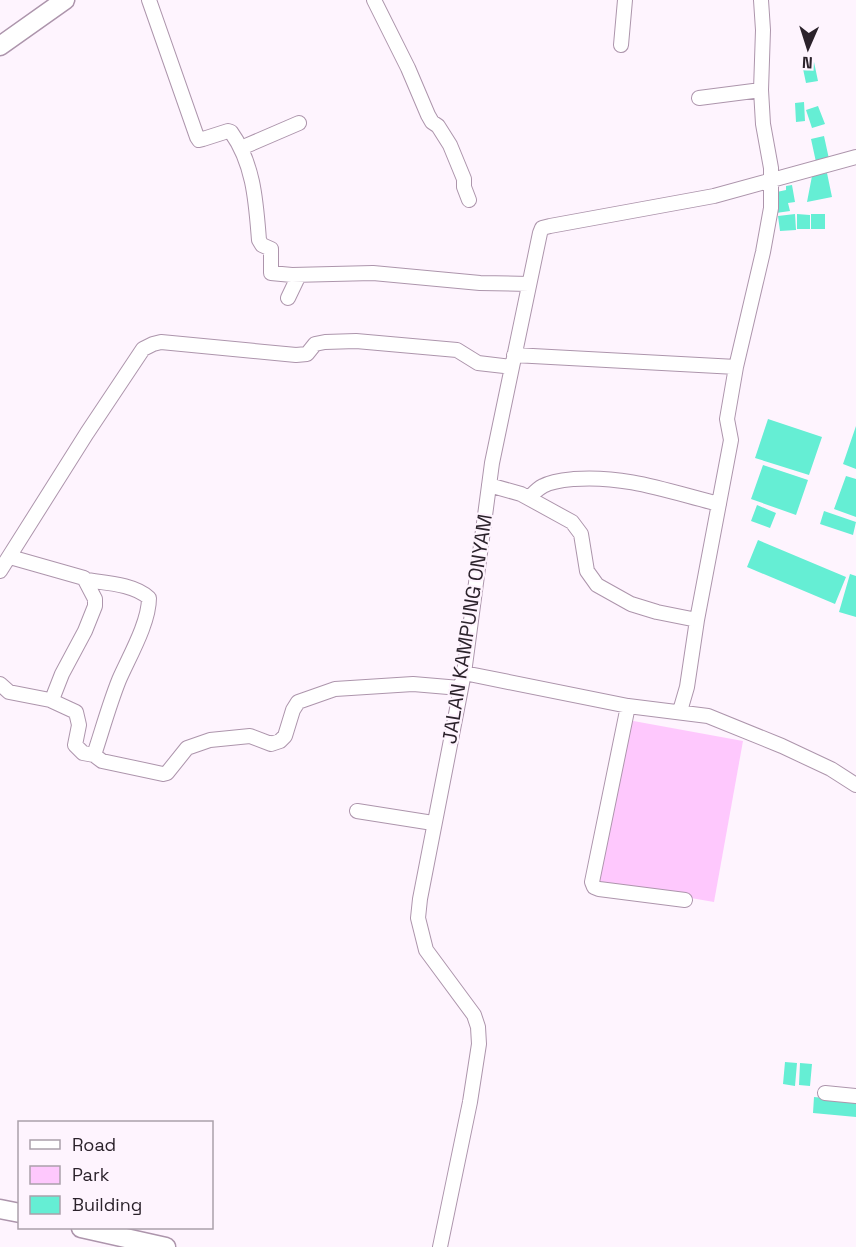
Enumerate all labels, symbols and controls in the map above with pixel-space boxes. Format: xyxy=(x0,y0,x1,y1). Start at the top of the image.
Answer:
north arrow xyxy=(778,18,838,78)
text: N xyxy=(801,52,813,73)
street label: JALAN KAMPUNG ONYAM xyxy=(436,512,498,746)
legend xyxy=(18,1121,213,1229)
text: Road xyxy=(72,1133,116,1156)
text: Park xyxy=(72,1163,110,1186)
text: Building xyxy=(72,1193,142,1216)

